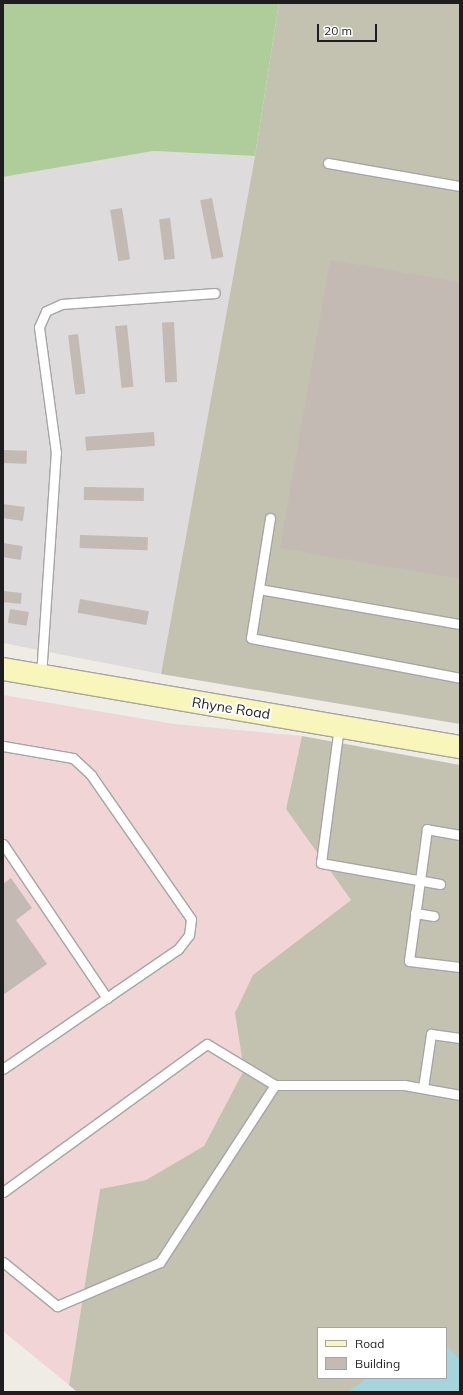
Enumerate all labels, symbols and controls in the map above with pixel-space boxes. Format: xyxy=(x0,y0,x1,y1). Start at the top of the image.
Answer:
scale bar xyxy=(319,16,379,42)
text: 20 m xyxy=(324,23,352,38)
street label: Rhyne Road xyxy=(191,694,271,722)
legend xyxy=(317,1327,447,1379)
text: Road xyxy=(355,1336,384,1351)
text: Building xyxy=(355,1356,400,1371)

